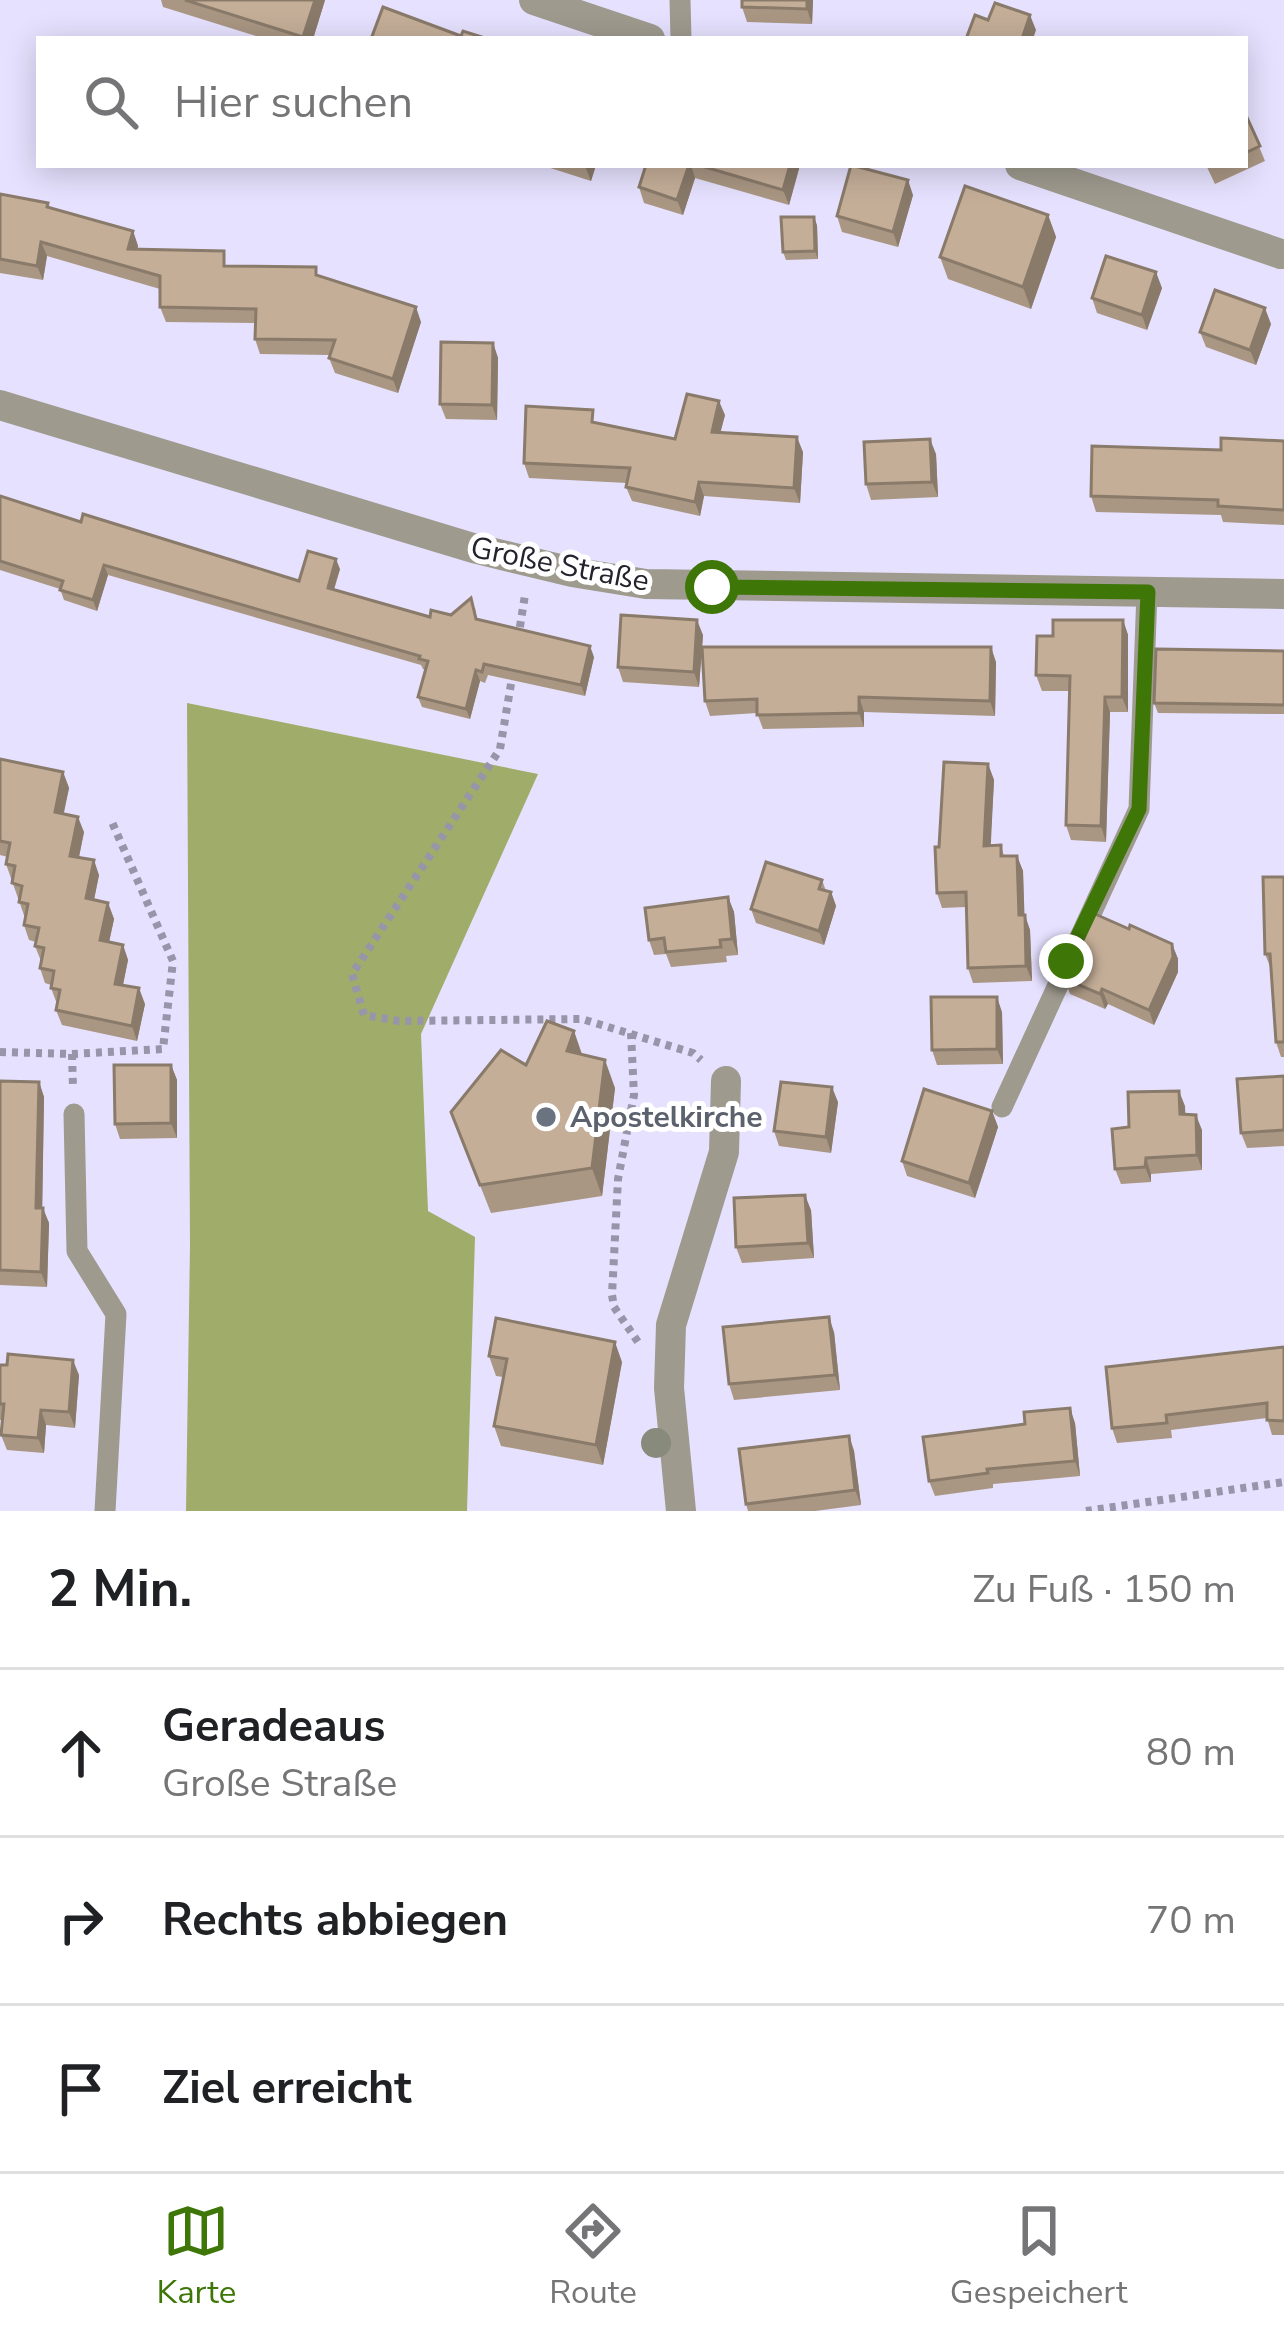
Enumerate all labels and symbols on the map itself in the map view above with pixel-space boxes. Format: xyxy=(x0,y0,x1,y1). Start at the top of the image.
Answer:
street label: Große Straße xyxy=(467,527,653,602)
route start xyxy=(685,560,739,614)
route end xyxy=(1039,934,1093,988)
place label: Apostelkirche xyxy=(570,1097,763,1138)
marker: Apostelkirche xyxy=(533,1104,559,1130)

